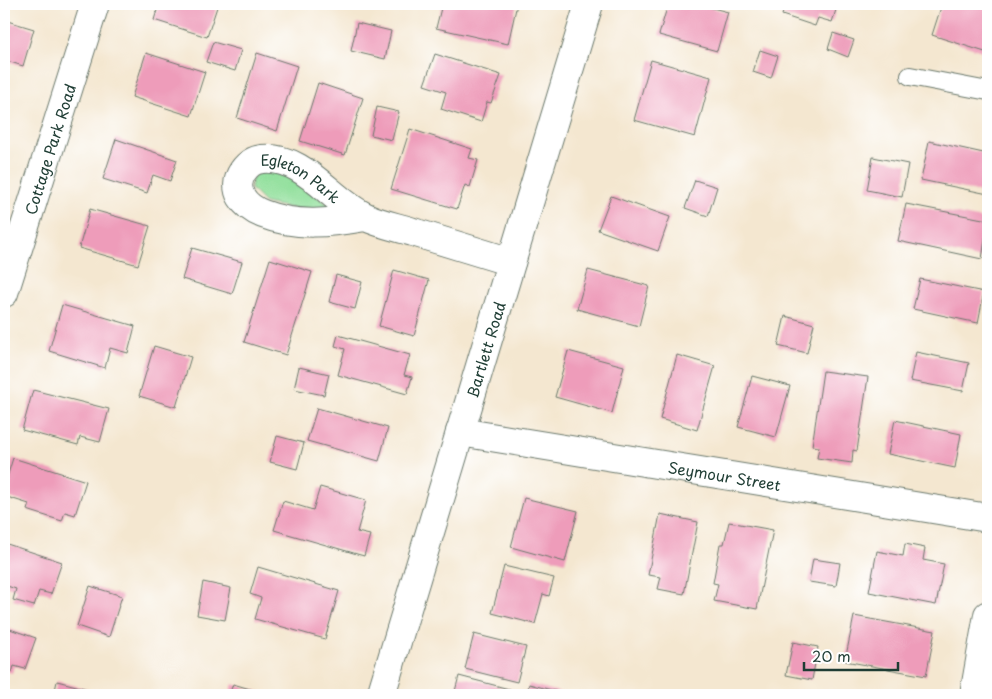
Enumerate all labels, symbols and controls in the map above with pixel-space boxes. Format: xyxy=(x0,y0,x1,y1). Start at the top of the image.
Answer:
street label: Cottage Park Road xyxy=(18,80,81,217)
street label: Egleton Park xyxy=(260,147,346,208)
street label: Bartlett Road xyxy=(460,298,510,400)
street label: Seymour Street xyxy=(666,455,783,496)
scale bar xyxy=(804,639,898,671)
text: 20 m xyxy=(812,644,851,667)

